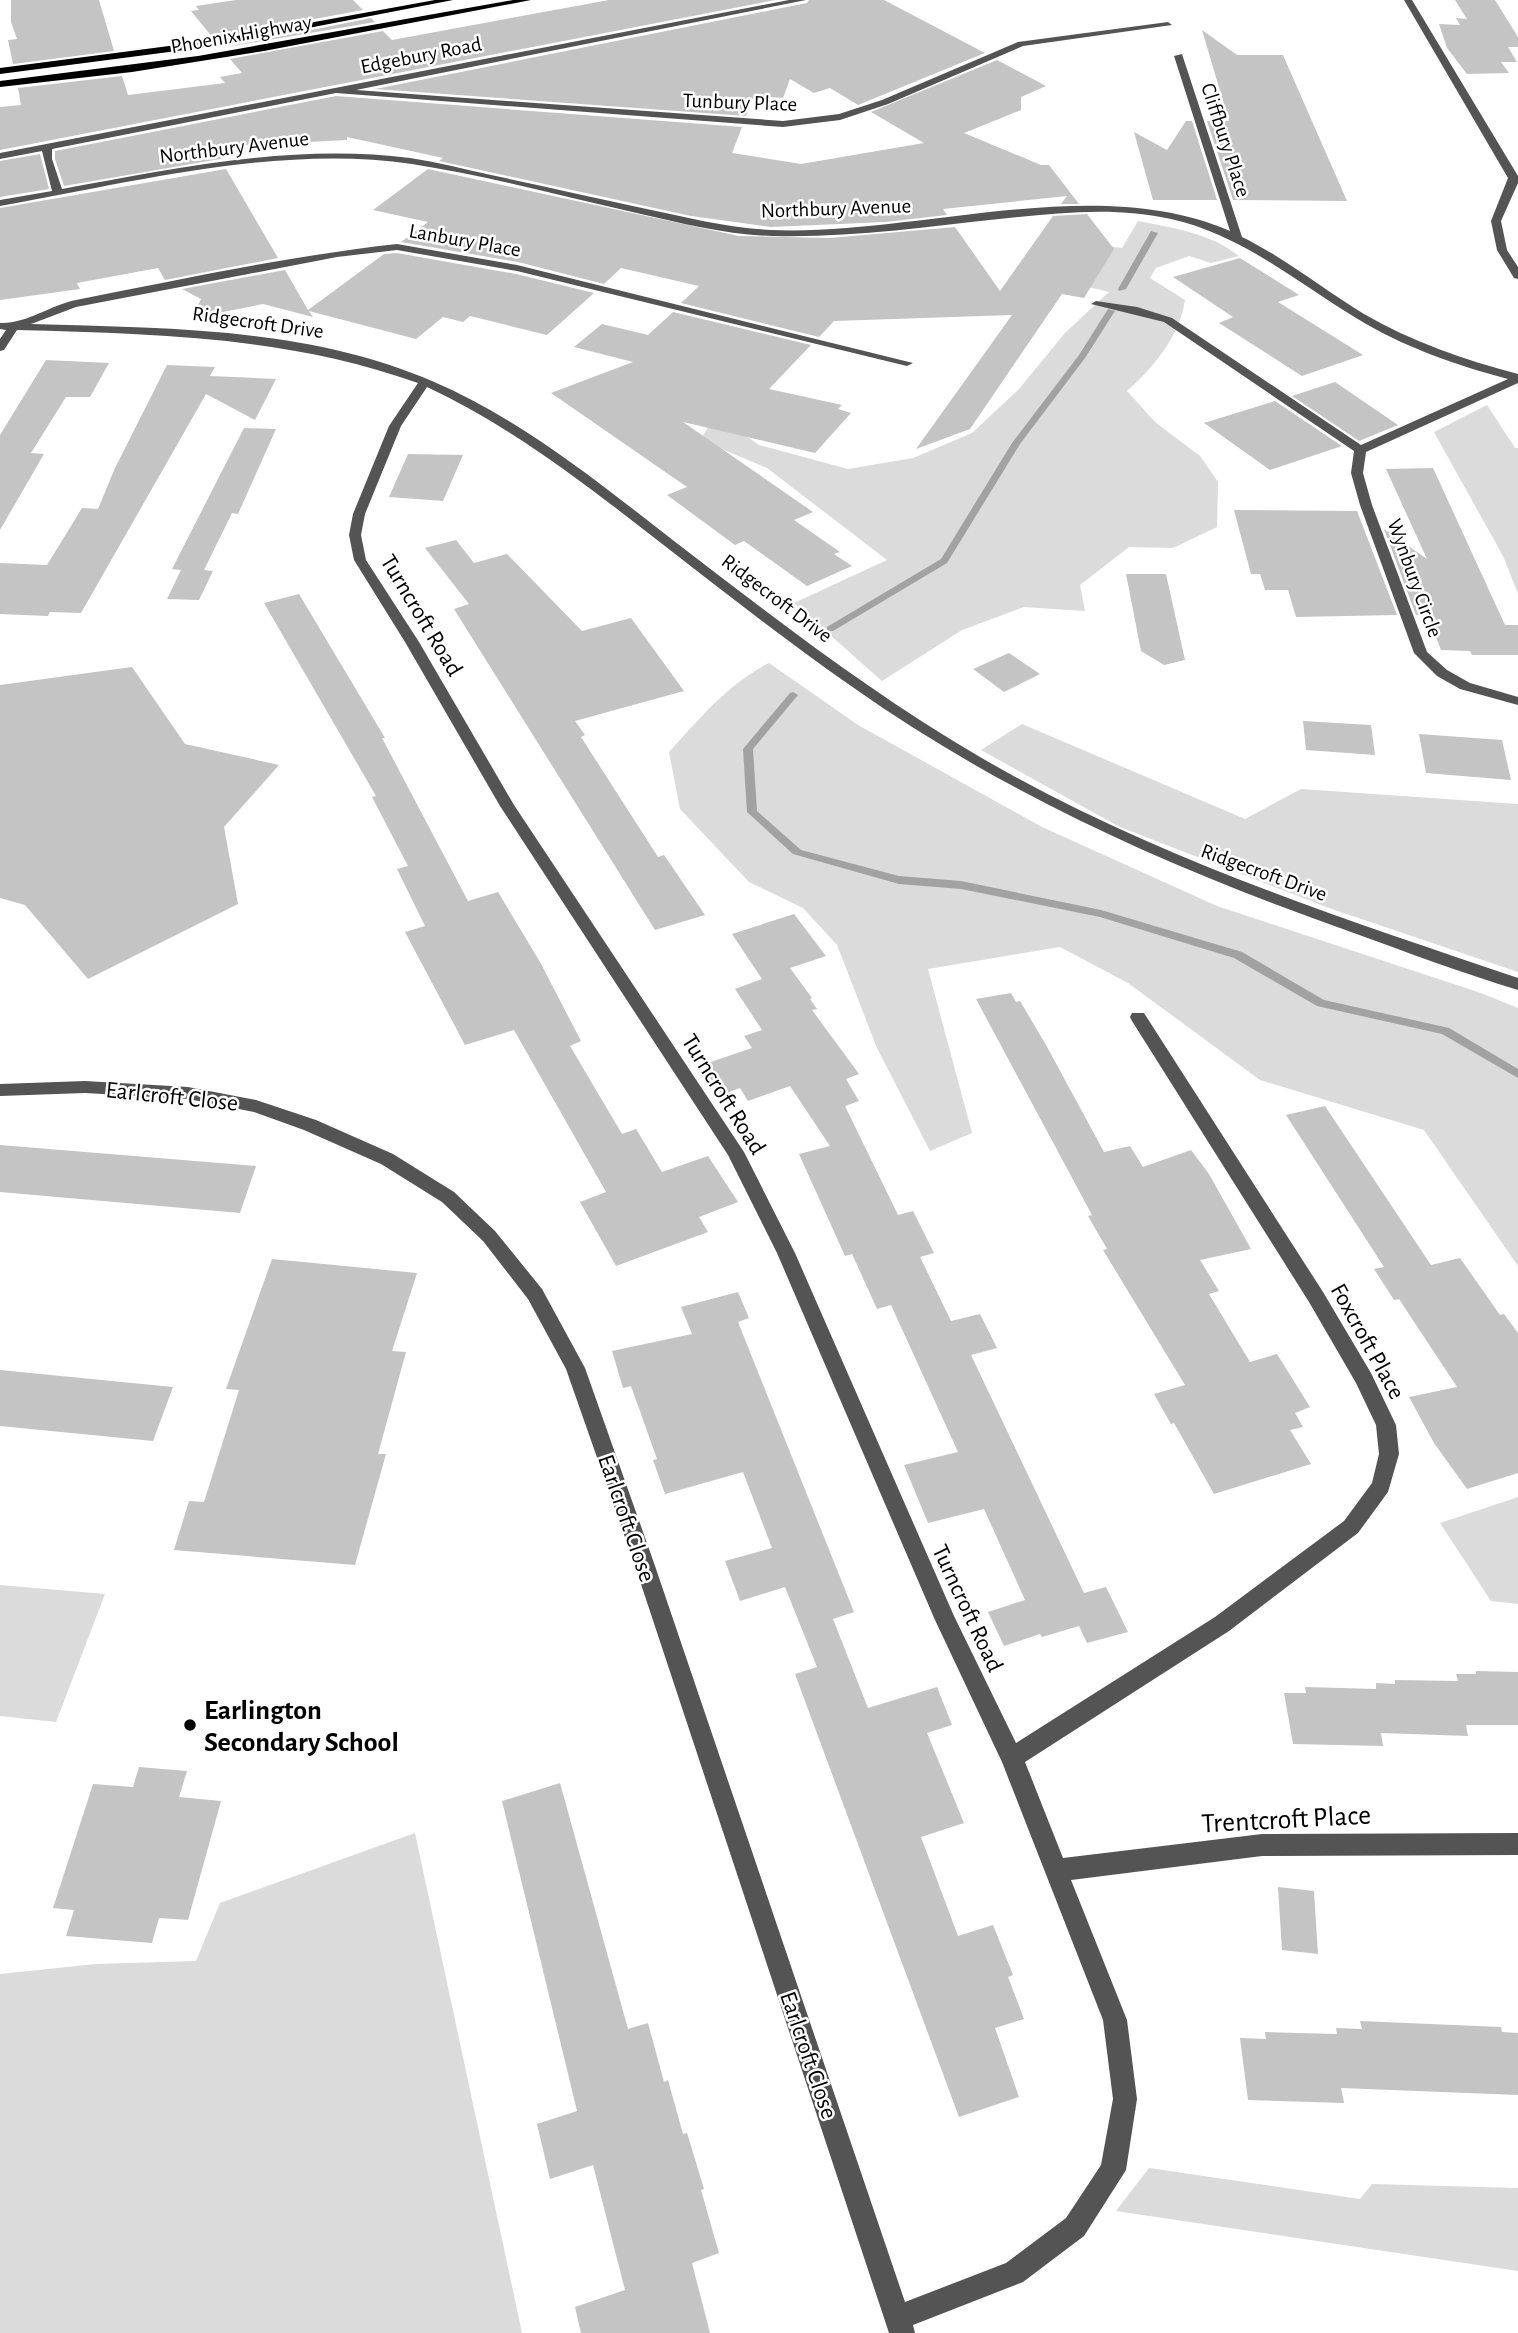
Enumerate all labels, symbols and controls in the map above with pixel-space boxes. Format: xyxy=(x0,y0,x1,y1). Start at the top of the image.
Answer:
street label: Phoenix Highway xyxy=(169,12,313,57)
street label: Edgebury Road xyxy=(359,33,484,78)
street label: Cliffbury Place xyxy=(1197,81,1254,200)
street label: Tunbury Place xyxy=(682,90,798,115)
street label: Northbury Avenue xyxy=(158,128,310,167)
street label: Northbury Avenue xyxy=(760,195,912,222)
street label: Lanbury Place xyxy=(407,220,523,261)
street label: Ridgecroft Drive xyxy=(191,303,325,342)
street label: Wynbury Circle xyxy=(1383,516,1446,640)
street label: Ridgecroft Drive xyxy=(717,550,836,647)
street label: Turncroft Road xyxy=(376,551,467,680)
street label: Ridgecroft Drive xyxy=(1198,840,1330,905)
street label: Turncroft Road xyxy=(677,1030,770,1159)
street label: Earlcroft Close xyxy=(105,1078,239,1116)
street label: Foxcroft Place xyxy=(1326,1280,1409,1403)
street label: Earlcroft Close xyxy=(593,1452,659,1585)
street label: Turncroft Road xyxy=(927,1541,1007,1676)
place label: Earlington Secondary School xyxy=(204,1697,399,1757)
marker: Earlington Secondary School xyxy=(182,1717,198,1733)
street label: Trentcroft Place xyxy=(1201,1802,1372,1838)
street label: Earlcroft Close xyxy=(775,1989,841,2122)

